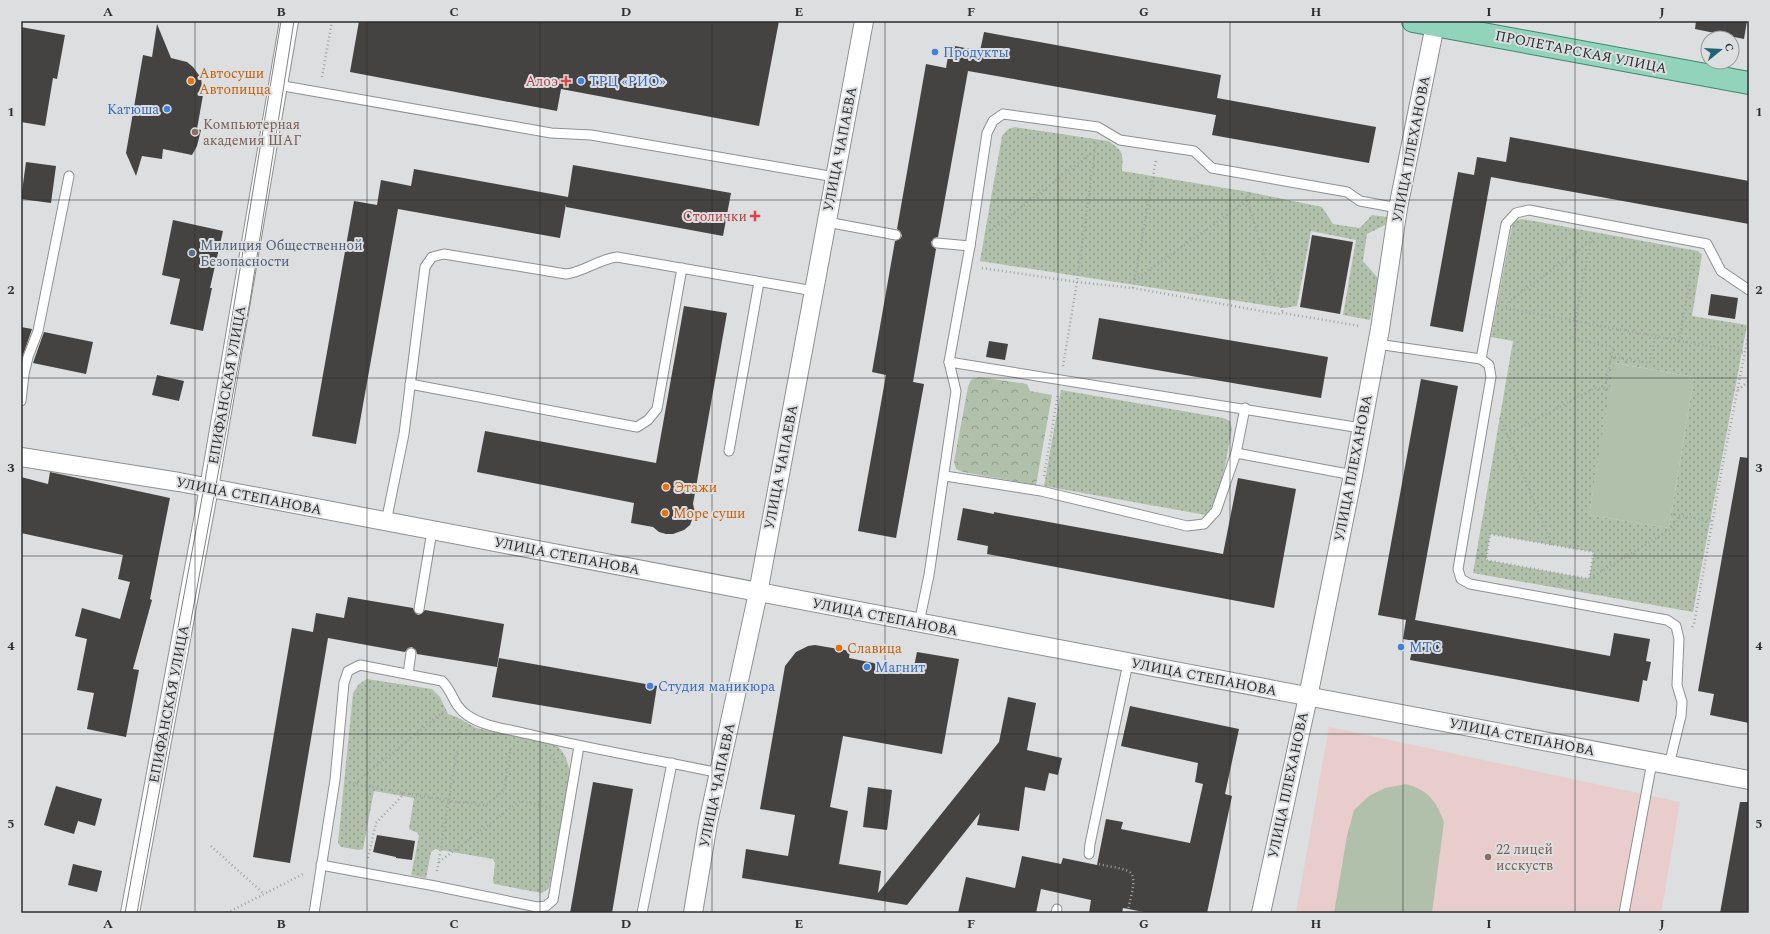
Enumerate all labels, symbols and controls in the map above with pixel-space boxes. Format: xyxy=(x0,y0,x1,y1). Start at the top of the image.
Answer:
text: A xyxy=(103,2,113,22)
text: B xyxy=(276,2,286,22)
text: C xyxy=(449,2,459,22)
text: D xyxy=(621,2,631,22)
text: E xyxy=(795,2,804,22)
text: F xyxy=(967,2,975,22)
text: G xyxy=(1139,2,1149,22)
text: H xyxy=(1311,2,1322,22)
text: I xyxy=(1486,2,1492,22)
text: J xyxy=(1659,2,1665,22)
street label: ПРОЛЕТАРСКАЯ УЛИЦА xyxy=(1493,25,1669,79)
north arrow xyxy=(1700,30,1740,70)
text: С xyxy=(1720,41,1738,54)
place label: Продукты xyxy=(943,42,1009,63)
marker: Продукты xyxy=(930,47,940,57)
place label: Автосуши Автопицца xyxy=(199,63,271,100)
place label: Алоэ xyxy=(525,71,558,92)
place label: ТРЦ «РИО» xyxy=(589,71,666,92)
street label: УЛИЦА ПЛЕХАНОВА xyxy=(1386,73,1436,224)
marker: Автосуши Автопицца xyxy=(186,76,196,86)
marker: Алоэ xyxy=(561,76,571,86)
marker: ТРЦ «РИО» xyxy=(576,76,586,86)
street label: УЛИЦА ЧАПАЕВА xyxy=(818,84,862,213)
place label: Катюша xyxy=(107,99,159,120)
text: 1 xyxy=(7,102,15,122)
text: 1 xyxy=(1755,102,1763,122)
marker: Катюша xyxy=(162,104,172,114)
place label: Компьютерная академия ШАГ xyxy=(203,114,302,151)
marker: Компьютерная академия ШАГ xyxy=(190,127,200,137)
place label: Столички xyxy=(683,206,747,227)
marker: Столички xyxy=(750,211,760,221)
place label: Милиция Общественной Безопасности xyxy=(200,235,363,272)
marker: Милиция Общественной Безопасности xyxy=(187,248,197,258)
text: 2 xyxy=(7,280,15,300)
text: 2 xyxy=(1755,280,1763,300)
street label: ЕПИФАНСКАЯ УЛИЦА xyxy=(203,304,251,466)
street label: УЛИЦА ПЛЕХАНОВА xyxy=(1328,392,1378,543)
street label: УЛИЦА ЧАПАЕВА xyxy=(759,402,803,531)
text: 3 xyxy=(7,458,15,478)
text: 3 xyxy=(1755,458,1763,478)
street label: УЛИЦА СТЕПАНОВА xyxy=(174,472,324,521)
place label: Этажи xyxy=(674,477,717,498)
marker: Этажи xyxy=(661,482,671,492)
place label: Море суши xyxy=(673,503,745,524)
marker: Море суши xyxy=(660,508,670,518)
street label: УЛИЦА СТЕПАНОВА xyxy=(492,532,642,581)
street label: УЛИЦА СТЕПАНОВА xyxy=(810,593,960,642)
street label: ЕПИФАНСКАЯ УЛИЦА xyxy=(143,623,195,785)
text: 4 xyxy=(7,636,15,656)
text: 4 xyxy=(1755,636,1763,656)
place label: МТС xyxy=(1409,637,1442,658)
place label: Славица xyxy=(847,638,902,659)
marker: МТС xyxy=(1396,642,1406,652)
marker: Славица xyxy=(834,643,844,653)
street label: УЛИЦА СТЕПАНОВА xyxy=(1129,653,1279,702)
place label: Магнит xyxy=(875,657,925,678)
marker: Магнит xyxy=(862,662,872,672)
place label: Студия маникюра xyxy=(658,676,775,697)
marker: Студия маникюра xyxy=(645,681,655,691)
street label: УЛИЦА ПЛЕХАНОВА xyxy=(1262,709,1314,860)
street label: УЛИЦА СТЕПАНОВА xyxy=(1447,713,1597,762)
street label: УЛИЦА ЧАПАЕВА xyxy=(694,720,741,849)
text: 5 xyxy=(7,814,15,834)
text: 5 xyxy=(1755,814,1763,834)
place label: 22 лицей исскуств xyxy=(1496,839,1553,876)
marker: 22 лицей исскуств xyxy=(1483,852,1493,862)
text: A xyxy=(103,914,113,934)
text: B xyxy=(276,914,286,934)
text: C xyxy=(449,914,459,934)
text: D xyxy=(621,914,631,934)
text: E xyxy=(795,914,804,934)
text: F xyxy=(967,914,975,934)
text: G xyxy=(1139,914,1149,934)
text: H xyxy=(1311,914,1322,934)
text: I xyxy=(1486,914,1492,934)
text: J xyxy=(1659,914,1665,934)

